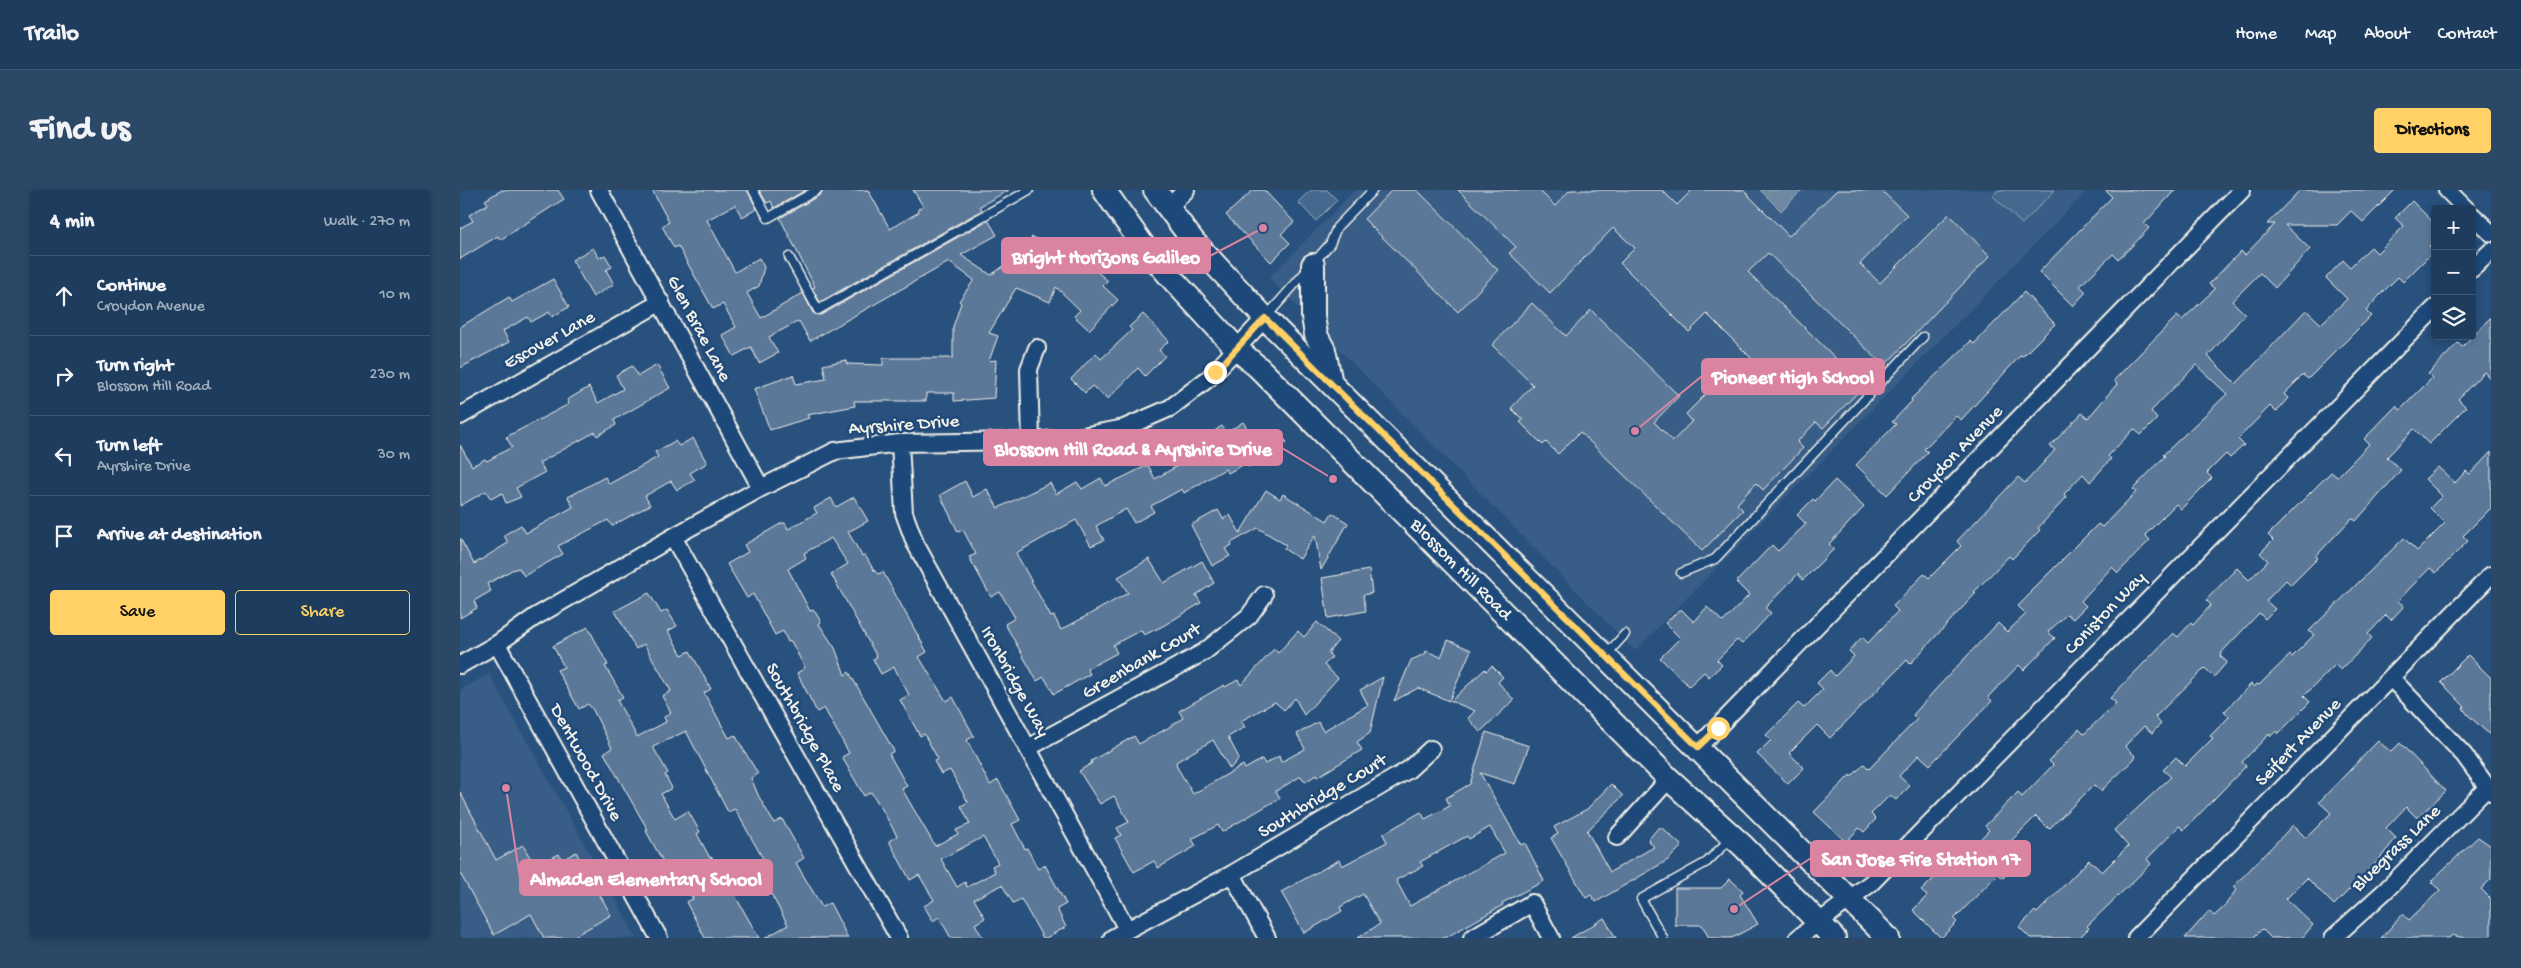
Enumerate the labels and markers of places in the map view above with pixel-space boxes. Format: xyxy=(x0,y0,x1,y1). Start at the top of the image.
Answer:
callout: Bright Horizons Galileo xyxy=(1002,238,1210,273)
callout: Pioneer High School xyxy=(1702,359,1884,394)
callout: Blossom Hill Road & Ayrshire Drive xyxy=(984,430,1282,465)
callout: San Jose Fire Station 17 xyxy=(1811,841,2030,876)
callout: Almaden Elementary School xyxy=(520,860,772,895)

